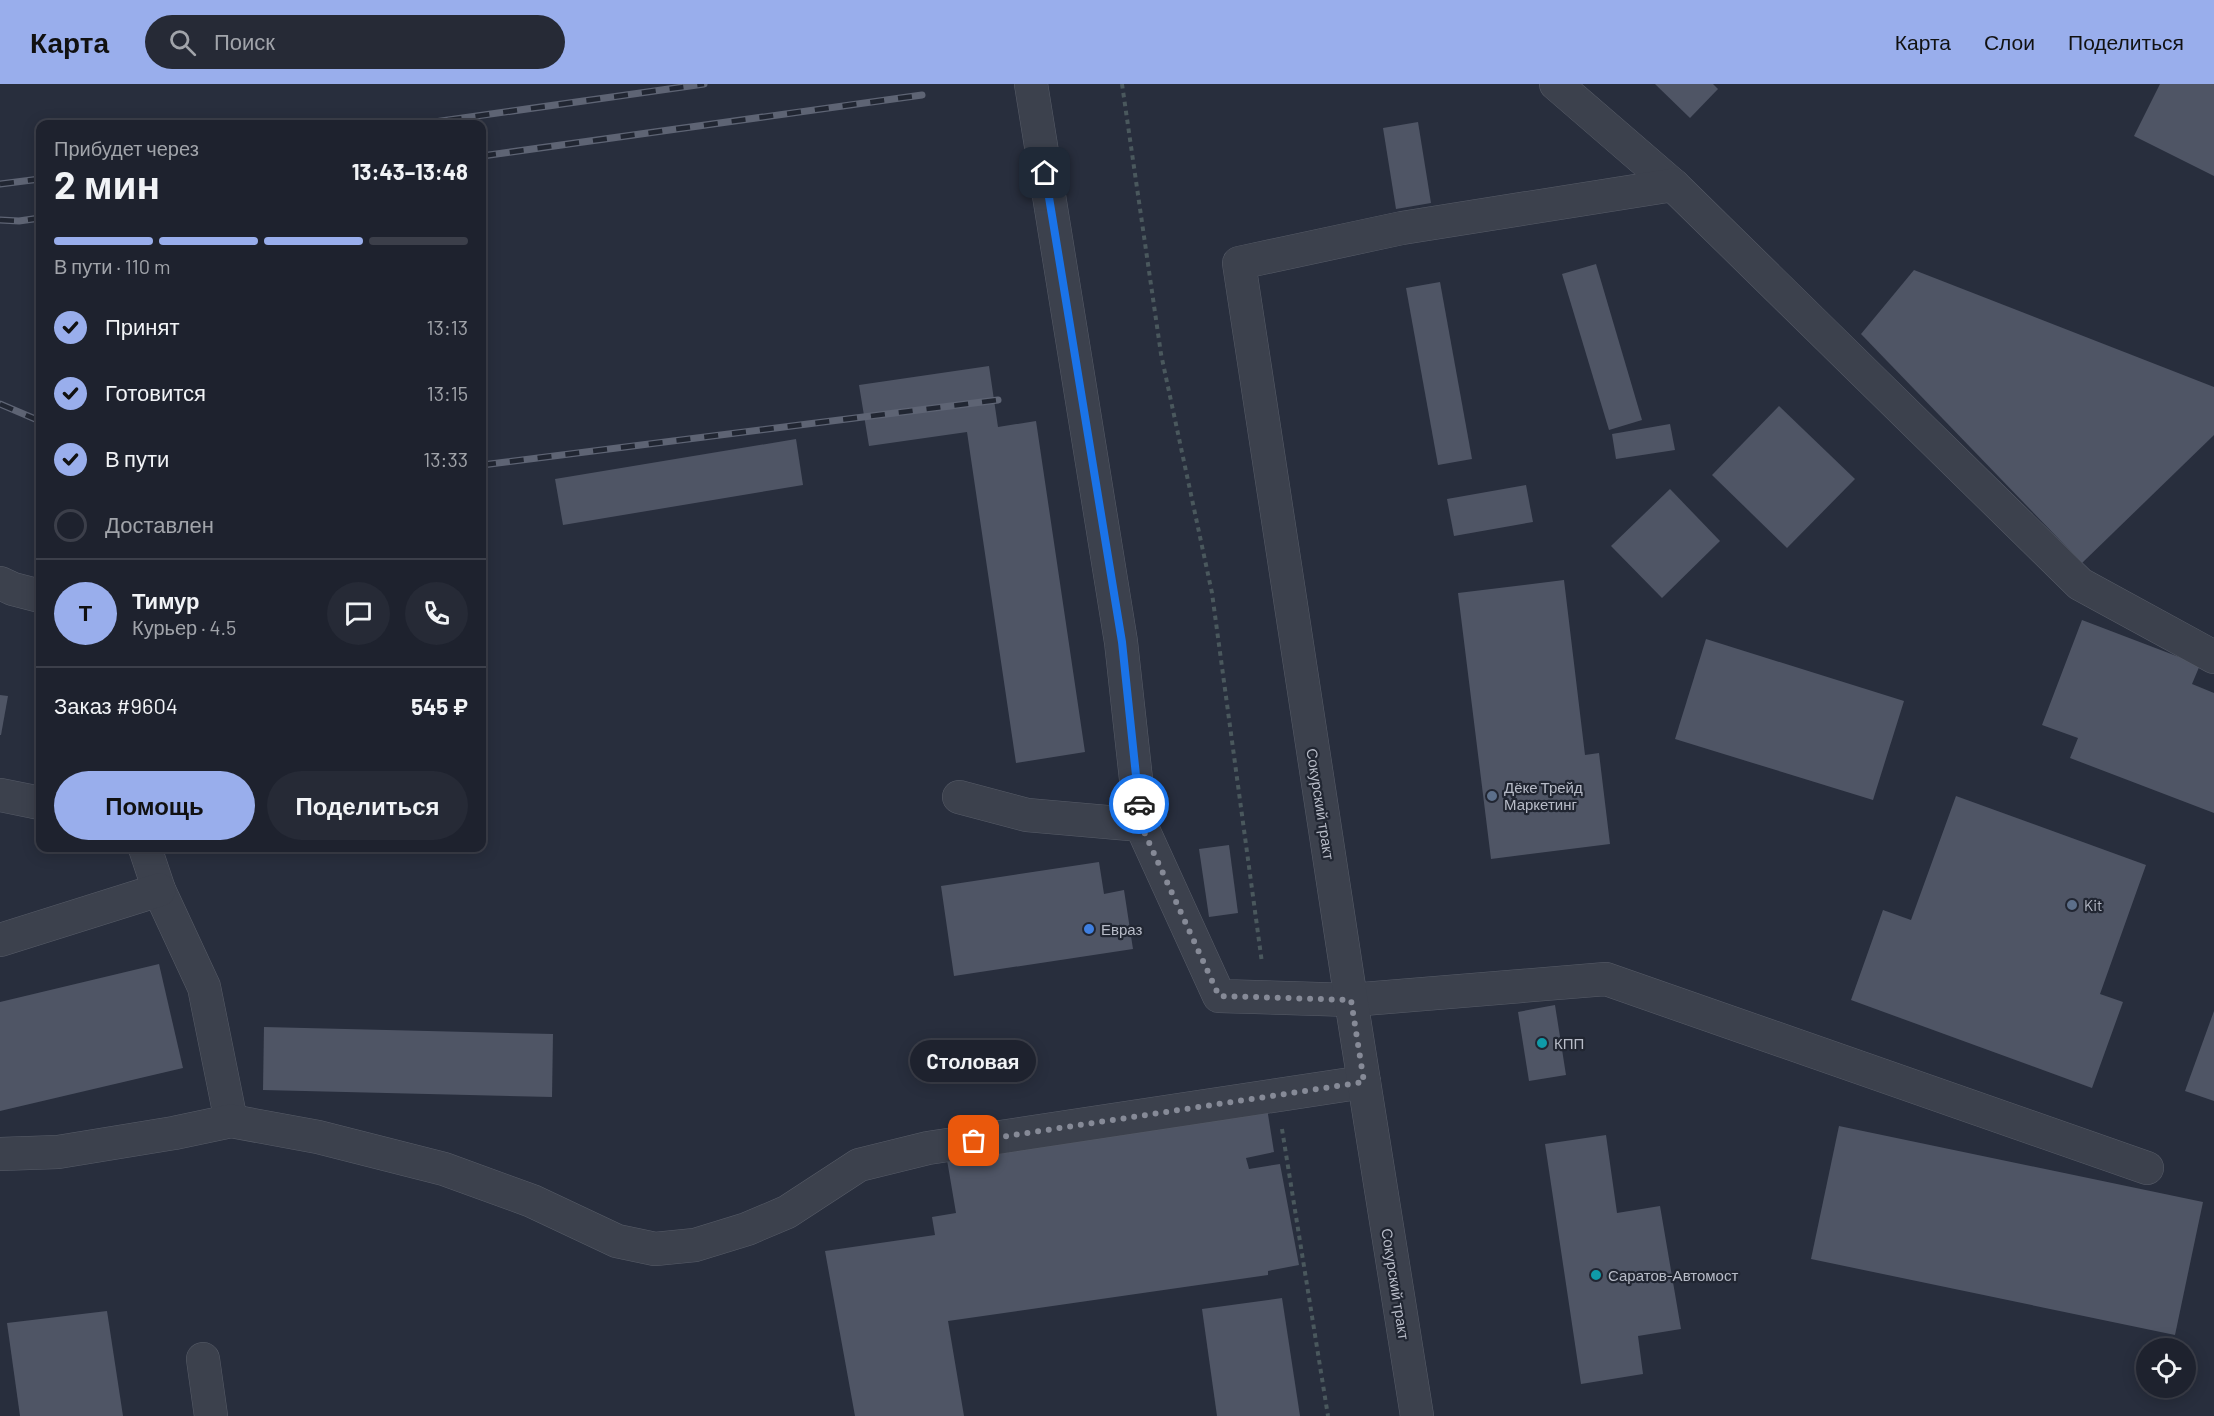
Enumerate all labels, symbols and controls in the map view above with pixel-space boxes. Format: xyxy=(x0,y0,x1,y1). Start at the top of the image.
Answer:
search box xyxy=(145,15,565,69)
text: Карта xyxy=(30,25,109,59)
icon: search xyxy=(166,26,199,59)
text: Поиск xyxy=(214,28,275,54)
text: Карта xyxy=(1895,29,1951,54)
text: Слои xyxy=(1984,29,2035,54)
text: Поделиться xyxy=(2068,29,2184,54)
text: Прибудет через xyxy=(54,136,199,160)
pin xyxy=(1019,147,1070,198)
icon: home xyxy=(1028,156,1061,189)
text: 13:43–13:48 xyxy=(352,158,468,184)
text: 2 мин xyxy=(54,160,160,207)
text: В пути · 110 m xyxy=(54,254,171,278)
icon: check xyxy=(54,311,87,344)
text: Принят xyxy=(105,313,179,339)
text: 13:13 xyxy=(427,315,468,339)
icon: check xyxy=(54,377,87,410)
text: Готовится xyxy=(105,379,206,405)
text: 13:15 xyxy=(427,381,468,405)
icon: check xyxy=(54,443,87,476)
text: В пути xyxy=(105,445,169,471)
text: 13:33 xyxy=(423,447,468,471)
text: Доставлен xyxy=(105,511,214,537)
button: chat xyxy=(327,582,390,645)
button: phone xyxy=(405,582,468,645)
text: Тимур xyxy=(132,587,200,613)
text: Т xyxy=(79,599,92,625)
text: Курьер · 4.5 xyxy=(132,615,236,639)
text: Заказ #9604 xyxy=(54,692,178,718)
text: 545 ₽ xyxy=(411,693,468,719)
street label: Сокурский тракт xyxy=(1303,747,1339,861)
button: Помощь xyxy=(54,771,255,840)
button: Поделиться xyxy=(267,771,468,840)
courier xyxy=(1109,774,1169,834)
place label: Дёке Трейд Маркетинг xyxy=(1504,778,1583,813)
icon: car xyxy=(1123,788,1156,821)
marker: Дёке Трейд Маркетинг xyxy=(1485,789,1499,803)
place label: Kit xyxy=(2084,896,2102,914)
marker: Kit xyxy=(2065,898,2079,912)
place label: Евраз xyxy=(1101,920,1142,938)
marker: Евраз xyxy=(1082,922,1096,936)
place label: КПП xyxy=(1554,1034,1584,1052)
marker: КПП xyxy=(1535,1036,1549,1050)
callout: Cтоловая xyxy=(911,1039,1037,1081)
text: Cтоловая xyxy=(927,1049,1019,1073)
pin xyxy=(948,1115,999,1166)
icon: bag xyxy=(957,1124,990,1157)
street label: Сокурский тракт xyxy=(1378,1227,1414,1341)
place label: Саратов-Автомост xyxy=(1608,1266,1738,1284)
marker: Саратов-Автомост xyxy=(1589,1268,1603,1282)
map controls xyxy=(2136,1338,2196,1398)
button: locate xyxy=(2136,1338,2196,1398)

